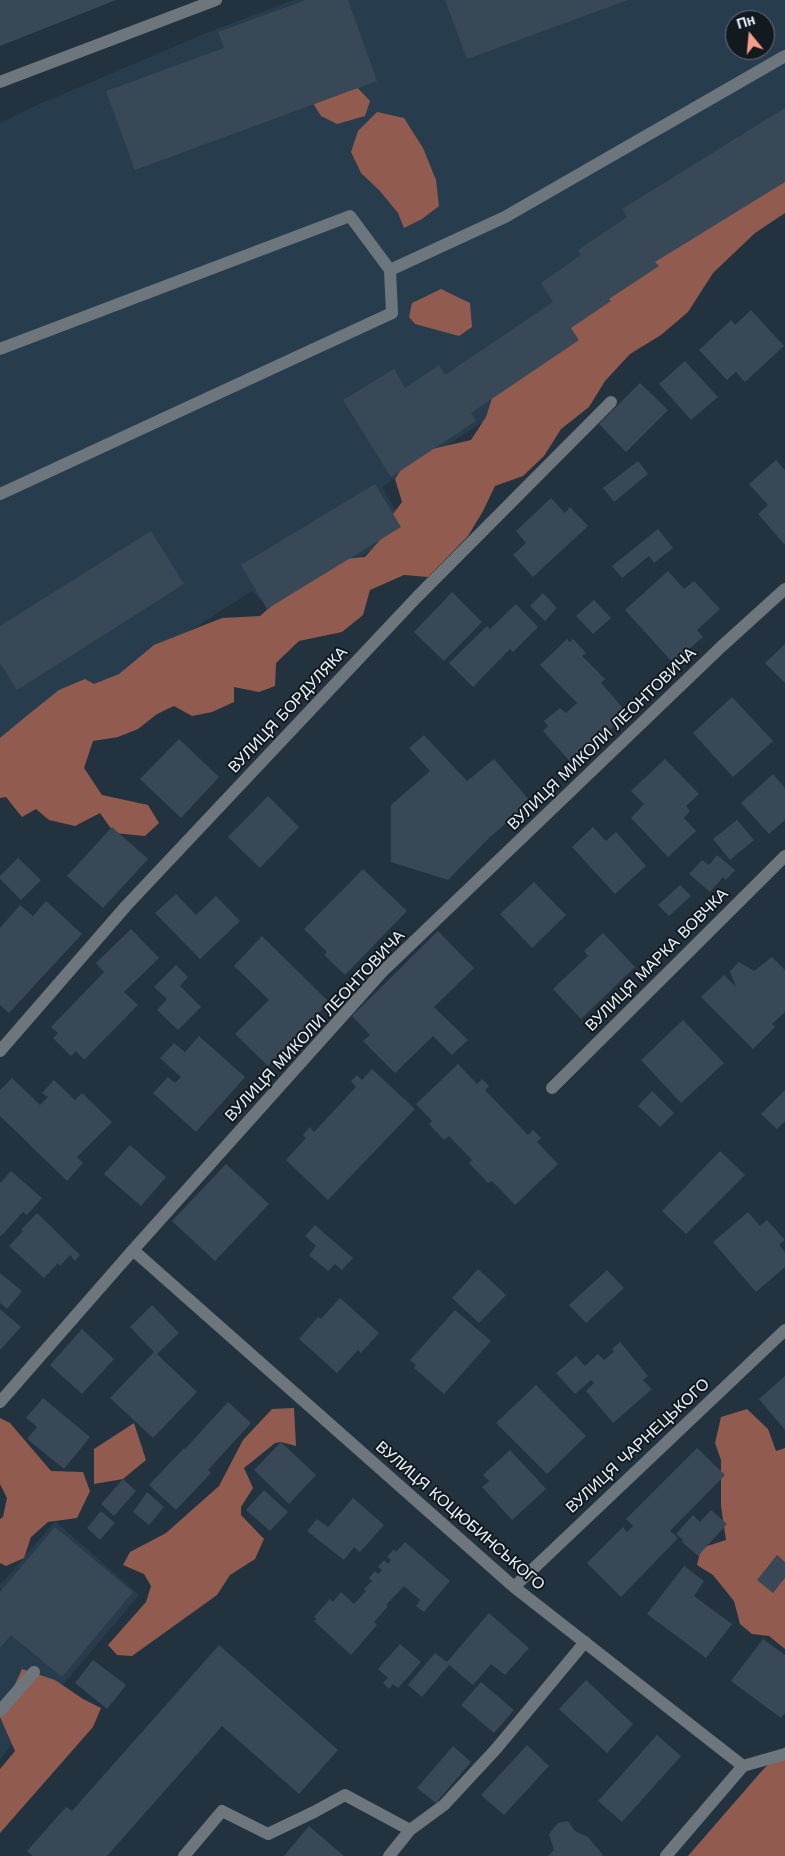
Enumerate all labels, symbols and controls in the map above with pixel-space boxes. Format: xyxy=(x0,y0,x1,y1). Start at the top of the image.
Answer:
north arrow xyxy=(725,10,775,60)
text: Пн xyxy=(735,11,757,32)
street label: ВУЛИЦЯ БОРДУЛЯКА xyxy=(224,643,352,777)
street label: ВУЛИЦЯ МИКОЛИ ЛЕОНТОВИЧА xyxy=(504,644,700,834)
street label: ВУЛИЦЯ МАРКА ВОВЧКА xyxy=(582,885,732,1035)
street label: ВУЛИЦЯ МИКОЛИ ЛЕОНТОВИЧА xyxy=(221,926,409,1126)
street label: ВУЛИЦЯ ЧАРНЕЦЬКОГО xyxy=(562,1375,714,1517)
street label: ВУЛИЦЯ КОЦЮБИНСЬКОГО xyxy=(372,1437,548,1595)

